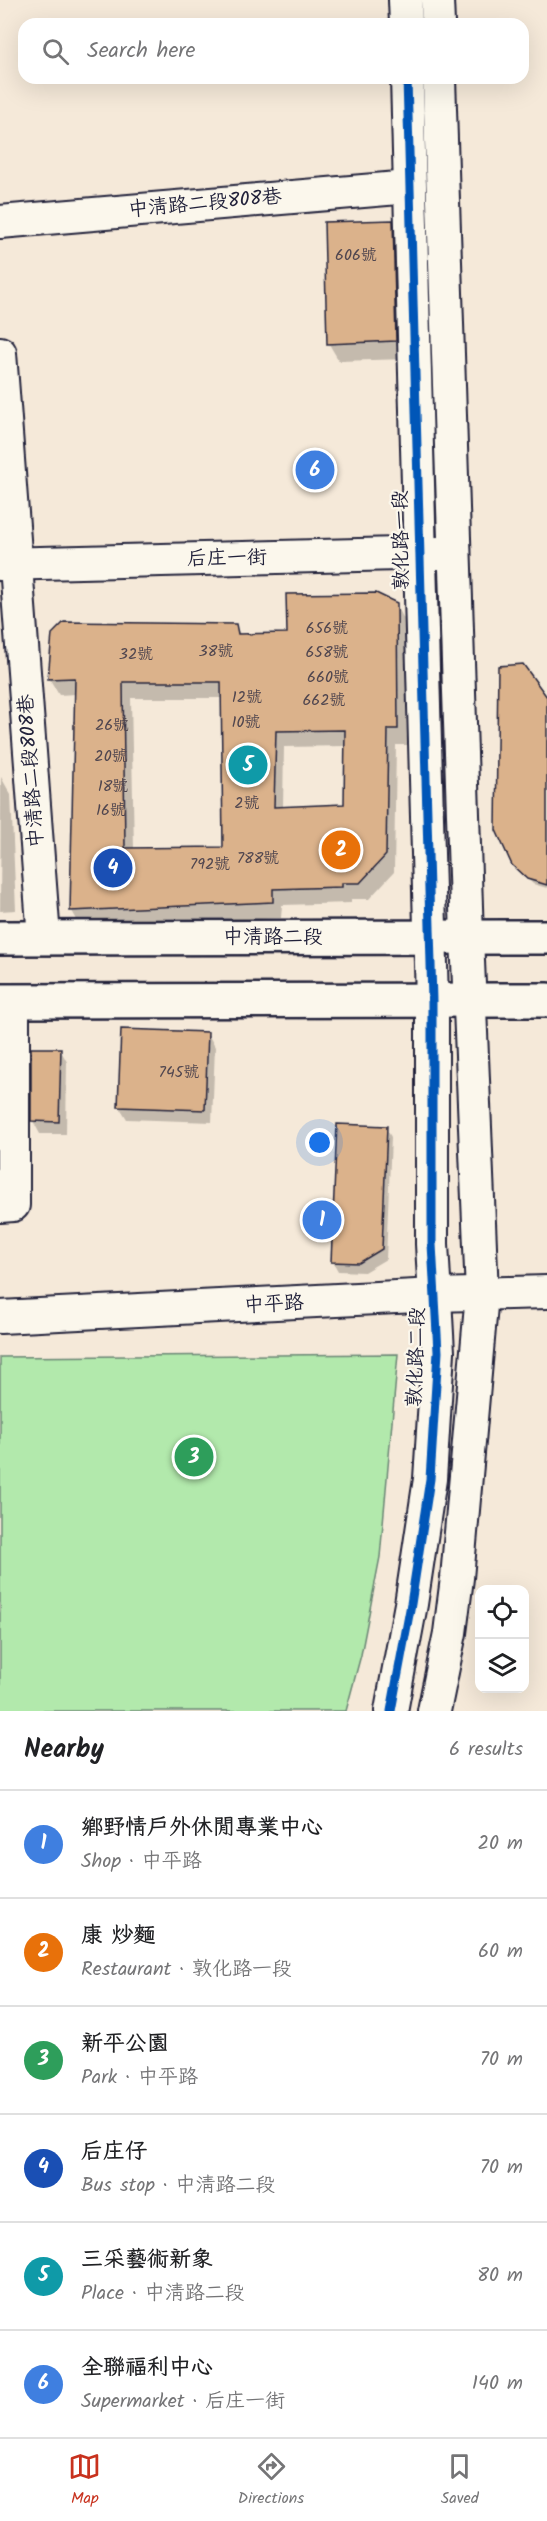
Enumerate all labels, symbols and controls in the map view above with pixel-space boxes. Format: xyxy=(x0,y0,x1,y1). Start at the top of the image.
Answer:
search box xyxy=(18,18,529,84)
text: Search here xyxy=(87,34,195,69)
icon: search xyxy=(39,35,72,68)
street label: 中清路二段808巷 xyxy=(127,181,284,227)
house number: 606號 xyxy=(335,243,377,268)
pin: 6 xyxy=(296,448,334,492)
street label: 敦化路一段 xyxy=(385,490,419,590)
street label: 后庄一街 xyxy=(187,542,267,576)
house number: 656號 xyxy=(306,616,348,641)
house number: 38號 xyxy=(199,639,233,664)
house number: 658號 xyxy=(305,640,349,665)
house number: 32號 xyxy=(119,642,153,667)
house number: 660號 xyxy=(307,665,349,690)
house number: 12號 xyxy=(232,685,262,710)
house number: 662號 xyxy=(302,688,346,713)
street label: 中清路二段808巷 xyxy=(11,692,53,849)
house number: 10號 xyxy=(231,710,261,735)
house number: 26號 xyxy=(95,713,129,738)
pin: 5 xyxy=(228,742,268,788)
house number: 20號 xyxy=(94,744,128,769)
house number: 18號 xyxy=(98,774,128,799)
house number: 2號 xyxy=(234,791,260,816)
house number: 16號 xyxy=(96,798,126,823)
pin: 2 xyxy=(322,828,360,872)
pin: 4 xyxy=(94,846,132,890)
house number: 788號 xyxy=(237,846,279,871)
house number: 792號 xyxy=(190,852,230,877)
street label: 中清路二段 xyxy=(223,922,323,954)
house number: 745號 xyxy=(159,1060,199,1085)
your location xyxy=(305,1128,334,1157)
pin: 1 xyxy=(302,1198,342,1242)
street label: 中平路 xyxy=(243,1287,306,1323)
street label: 敦化路二段 xyxy=(399,1306,435,1408)
pin: 3 xyxy=(174,1434,214,1480)
map controls xyxy=(475,1585,529,1693)
button: locate xyxy=(475,1585,529,1639)
button: layers xyxy=(475,1639,529,1693)
text: Nearby xyxy=(24,1729,104,1771)
text: 6 results xyxy=(449,1734,523,1766)
text: 鄉野情戶外休閒專業中心 xyxy=(81,1811,323,1846)
text: 1 xyxy=(40,1828,47,1860)
text: 20 m xyxy=(477,1828,523,1860)
text: Shop · 中平路 xyxy=(81,1846,202,1878)
text: 康 炒麵 xyxy=(81,1919,155,1954)
text: 2 xyxy=(38,1936,49,1968)
text: 60 m xyxy=(478,1936,523,1968)
text: Restaurant · 敦化路一段 xyxy=(81,1954,292,1986)
text: 新平公園 xyxy=(81,2027,169,2062)
text: 3 xyxy=(38,2044,49,2076)
text: 70 m xyxy=(480,2044,523,2076)
text: Park · 中平路 xyxy=(81,2062,198,2094)
text: 后庄仔 xyxy=(81,2135,147,2170)
text: 4 xyxy=(38,2152,49,2184)
text: 70 m xyxy=(480,2152,523,2184)
text: Bus stop · 中清路二段 xyxy=(81,2170,276,2202)
text: 三采藝術新象 xyxy=(81,2243,213,2278)
text: 5 xyxy=(38,2260,49,2292)
text: 80 m xyxy=(477,2260,523,2292)
text: Place · 中清路二段 xyxy=(81,2278,245,2310)
text: 全聯福利中心 xyxy=(81,2351,213,2386)
text: 6 xyxy=(38,2368,49,2400)
text: 140 m xyxy=(472,2368,523,2400)
text: Supermarket · 后庄一街 xyxy=(81,2386,285,2418)
tab: Map xyxy=(68,2450,101,2511)
tab: Directions xyxy=(238,2450,304,2511)
tab: Saved xyxy=(441,2450,479,2511)

